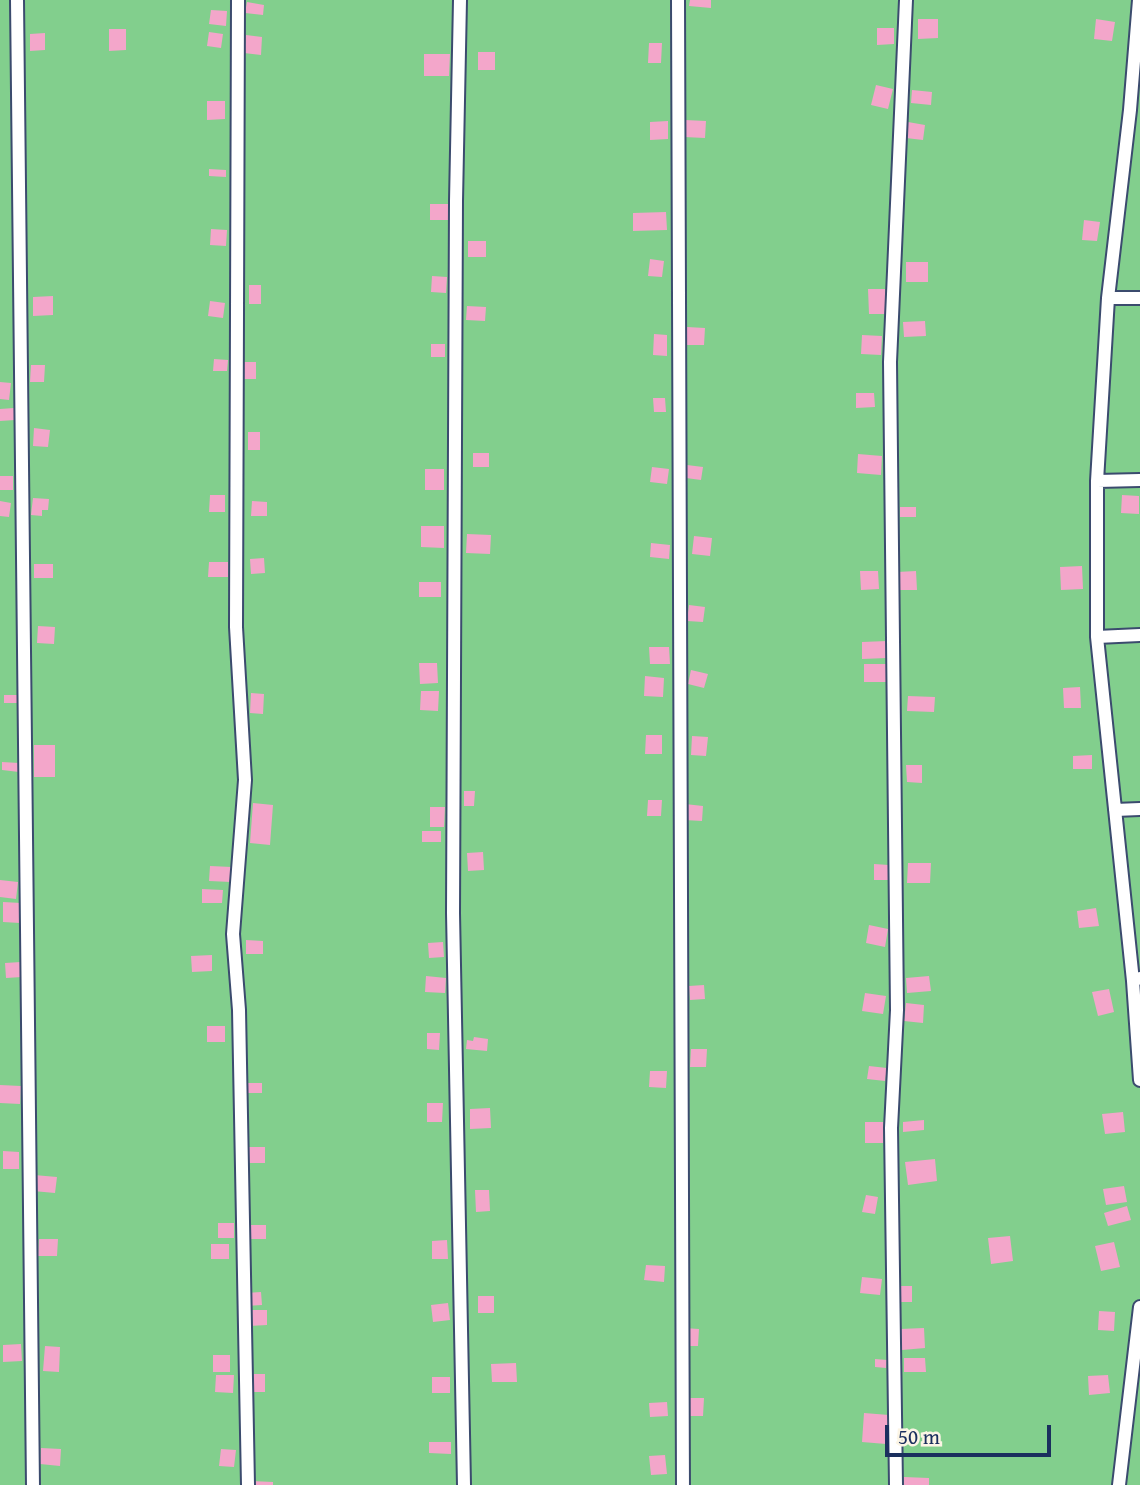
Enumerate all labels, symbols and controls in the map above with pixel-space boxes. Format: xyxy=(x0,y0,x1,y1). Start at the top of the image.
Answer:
scale bar xyxy=(888,1412,1054,1456)
text: 50 m xyxy=(898,1421,940,1452)

